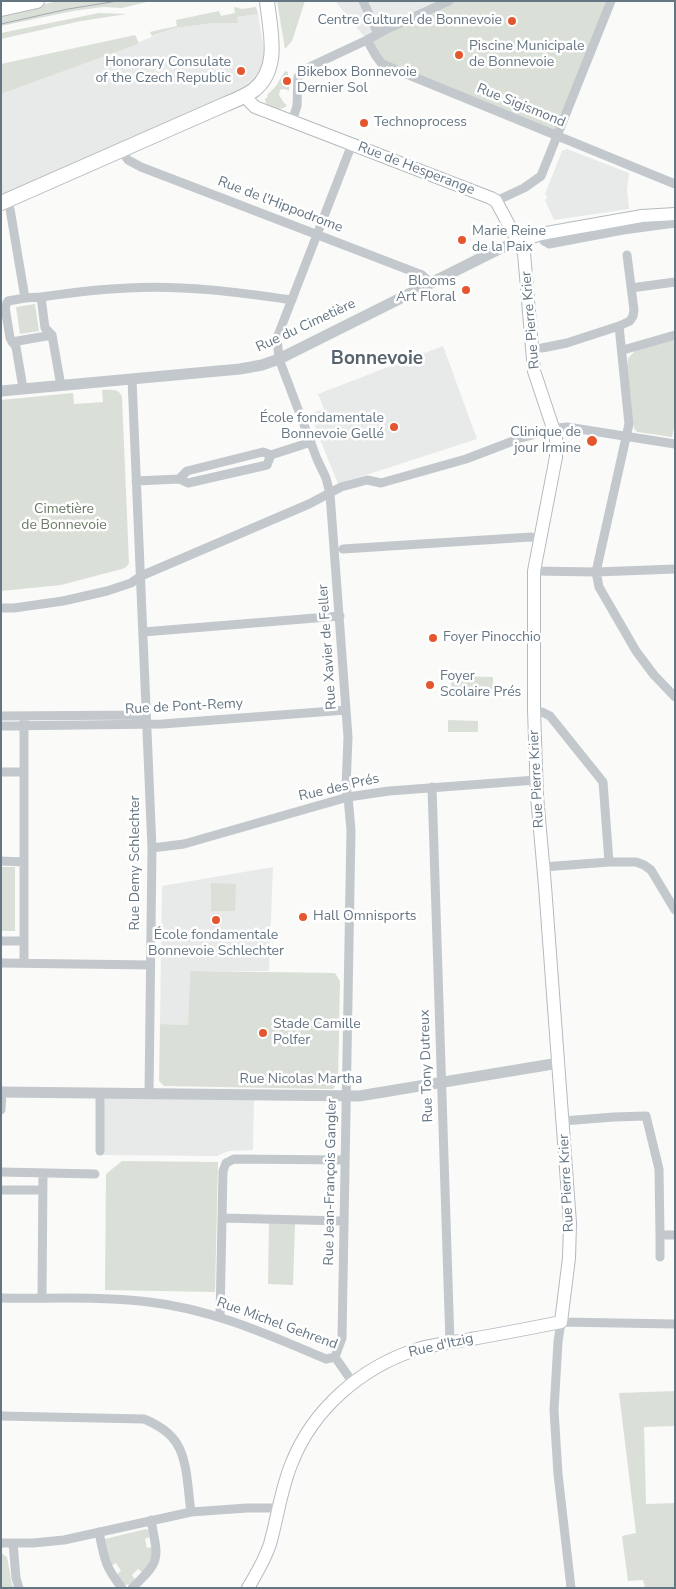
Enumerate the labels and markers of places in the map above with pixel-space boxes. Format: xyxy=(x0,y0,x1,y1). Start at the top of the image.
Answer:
place label: Centre Culturel de Bonnevoie xyxy=(317,13,502,29)
marker: Centre Culturel de Bonnevoie xyxy=(506,15,518,27)
place label: Piscine Municipale de Bonnevoie xyxy=(469,39,584,72)
marker: Piscine Municipale de Bonnevoie xyxy=(453,49,465,61)
place label: Honorary Consulate of the Czech Republic xyxy=(95,55,231,88)
marker: Honorary Consulate of the Czech Republic xyxy=(235,65,247,77)
place label: Bikebox Bonnevoie Dernier Sol xyxy=(297,65,417,98)
marker: Bikebox Bonnevoie Dernier Sol xyxy=(281,75,293,87)
place label: Technoprocess xyxy=(374,115,467,131)
marker: Technoprocess xyxy=(358,117,370,129)
place label: Marie Reine de la Paix xyxy=(472,224,546,256)
marker: Marie Reine de la Paix xyxy=(456,234,468,246)
place label: Blooms Art Floral xyxy=(396,274,456,306)
marker: Blooms Art Floral xyxy=(460,284,472,296)
place label: École fondamentale Bonnevoie Gellé xyxy=(260,411,384,444)
marker: École fondamentale Bonnevoie Gellé xyxy=(388,421,400,433)
place label: Clinique de jour Irmine xyxy=(510,425,581,458)
marker: Clinique de jour Irmine xyxy=(585,434,599,448)
place label: Foyer Pinocchio xyxy=(443,630,541,646)
marker: Foyer Pinocchio xyxy=(427,632,439,644)
place label: Foyer Scolaire Prés xyxy=(440,669,521,702)
marker: Foyer Scolaire Prés xyxy=(424,679,436,691)
place label: Hall Omnisports xyxy=(313,909,417,925)
marker: Hall Omnisports xyxy=(297,911,309,923)
marker: École fondamentale Bonnevoie Schlechter xyxy=(210,914,222,926)
place label: École fondamentale Bonnevoie Schlechter xyxy=(148,928,284,960)
place label: Stade Camille Polfer xyxy=(273,1017,361,1050)
marker: Stade Camille Polfer xyxy=(257,1027,269,1039)

